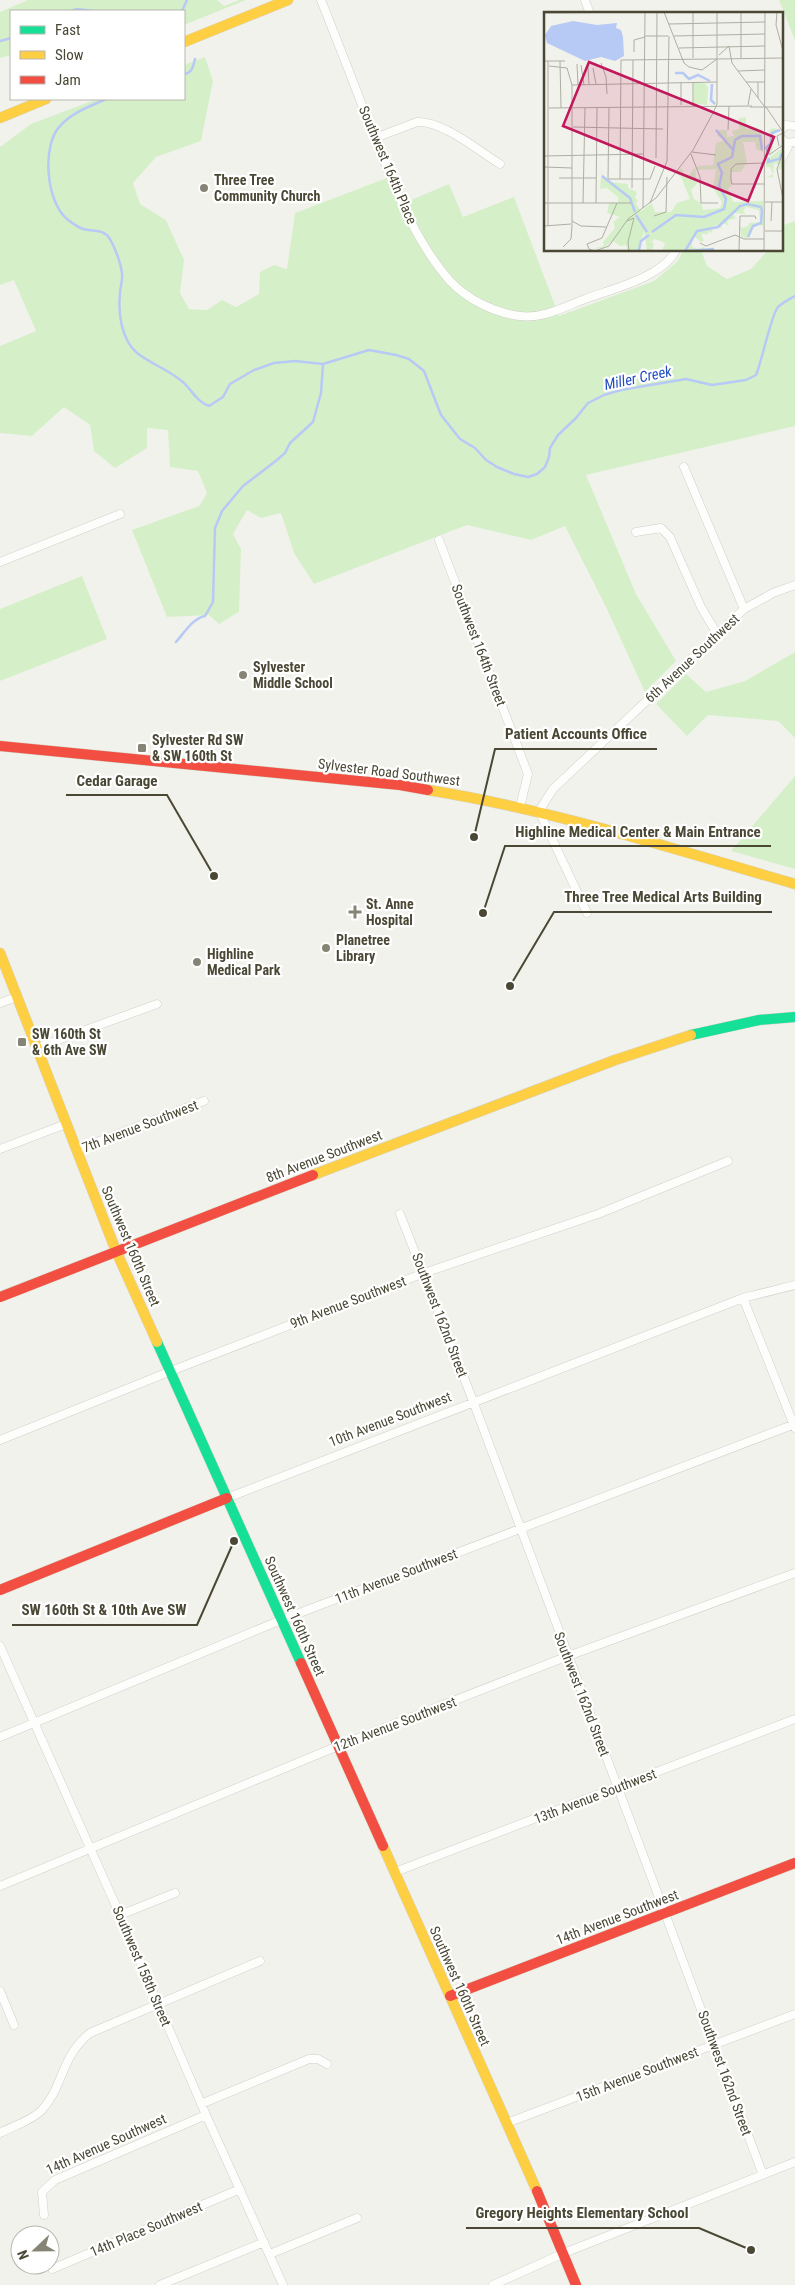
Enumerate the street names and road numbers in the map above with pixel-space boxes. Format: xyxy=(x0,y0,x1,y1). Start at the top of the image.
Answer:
street label: Southwest 164th Place xyxy=(356,103,420,227)
street label: Southwest 164th Street xyxy=(448,582,510,708)
street label: 6th Avenue Southwest xyxy=(642,610,742,706)
street label: Sylvester Road Southwest xyxy=(317,755,461,789)
street label: 7th Avenue Southwest xyxy=(80,1097,200,1155)
street label: 8th Avenue Southwest xyxy=(264,1127,384,1185)
street label: Southwest 160th Street xyxy=(98,1183,164,1309)
street label: Southwest 162nd Street xyxy=(409,1251,471,1379)
street label: 9th Avenue Southwest xyxy=(288,1273,408,1331)
street label: 10th Avenue Southwest xyxy=(327,1388,453,1450)
street label: 11th Avenue Southwest xyxy=(333,1545,459,1607)
street label: Southwest 160th Street xyxy=(261,1554,329,1678)
street label: Southwest 162nd Street xyxy=(551,1630,613,1758)
street label: 12th Avenue Southwest xyxy=(332,1693,458,1755)
street label: 13th Avenue Southwest xyxy=(532,1765,658,1827)
street label: 14th Avenue Southwest xyxy=(554,1886,680,1948)
street label: Southwest 158th Street xyxy=(109,1903,175,2029)
street label: Southwest 160th Street xyxy=(426,1924,494,2048)
street label: Southwest 162nd Street xyxy=(695,2008,755,2138)
street label: 15th Avenue Southwest xyxy=(574,2043,700,2105)
street label: 14th Avenue Southwest xyxy=(44,2110,168,2178)
street label: 14th Place Southwest xyxy=(88,2198,204,2260)

